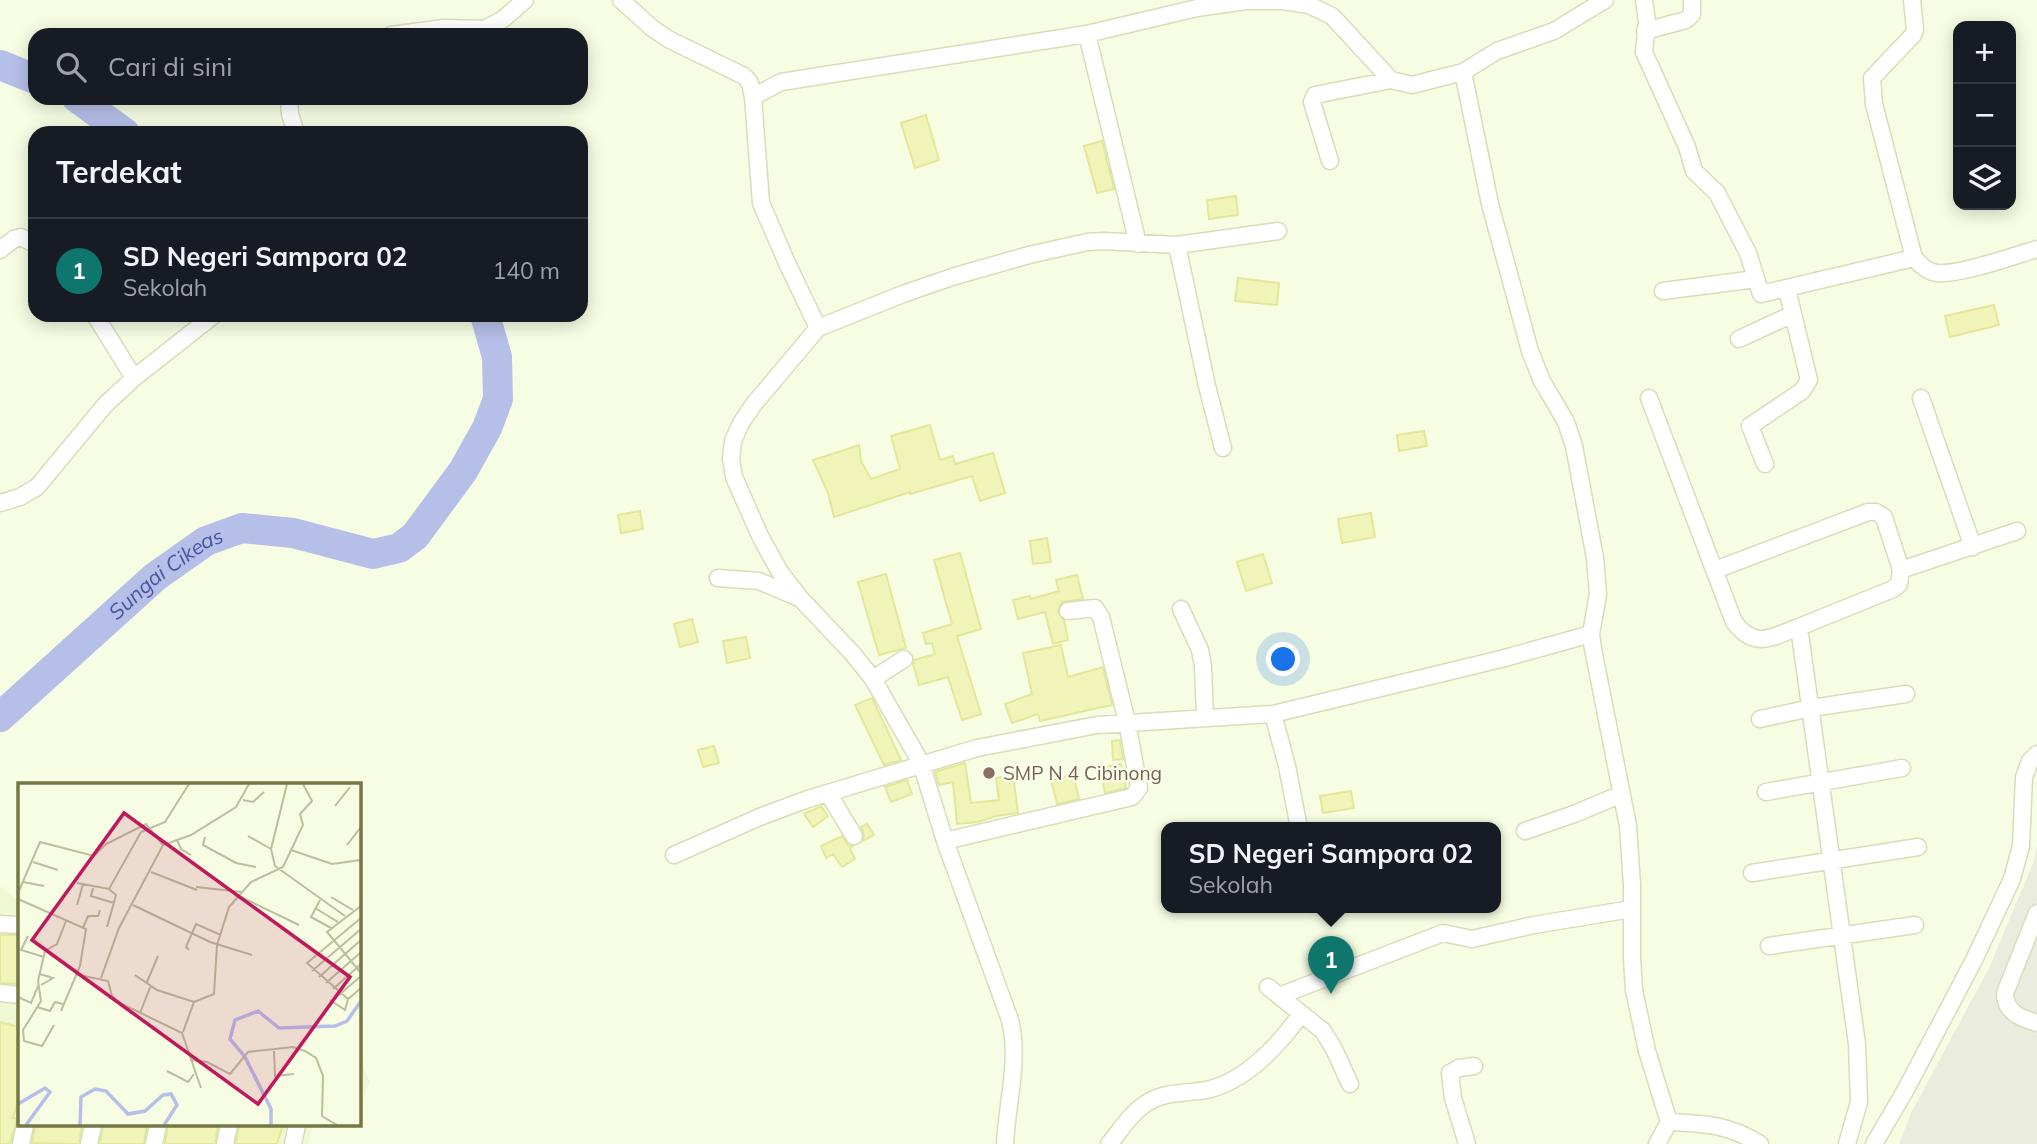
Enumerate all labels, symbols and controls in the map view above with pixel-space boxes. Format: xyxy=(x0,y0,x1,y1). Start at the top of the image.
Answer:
map controls xyxy=(1953,21,2016,210)
button: + xyxy=(1953,21,2016,84)
search box xyxy=(28,28,588,105)
icon: search xyxy=(52,48,90,86)
text: Cari di sini xyxy=(108,50,232,83)
button: − xyxy=(1953,84,2016,147)
button: layers xyxy=(1953,147,2016,210)
text: Terdekat xyxy=(56,153,182,191)
text: SD Negeri Sampora 02 xyxy=(123,240,407,273)
text: 1 xyxy=(72,256,86,285)
text: 140 m xyxy=(492,256,560,285)
text: Sekolah xyxy=(123,273,207,302)
water label: Sungai Cikeas xyxy=(103,522,227,625)
your location xyxy=(1266,642,1300,676)
place label: SMP N 4 Cibinong xyxy=(1003,761,1162,785)
marker: SMP N 4 Cibinong xyxy=(981,765,997,781)
inset map xyxy=(18,783,360,1126)
popup xyxy=(1161,822,1501,913)
text: SD Negeri Sampora 02 xyxy=(1189,837,1473,870)
text: Sekolah xyxy=(1189,870,1273,899)
pin: 1 xyxy=(1308,936,1354,994)

